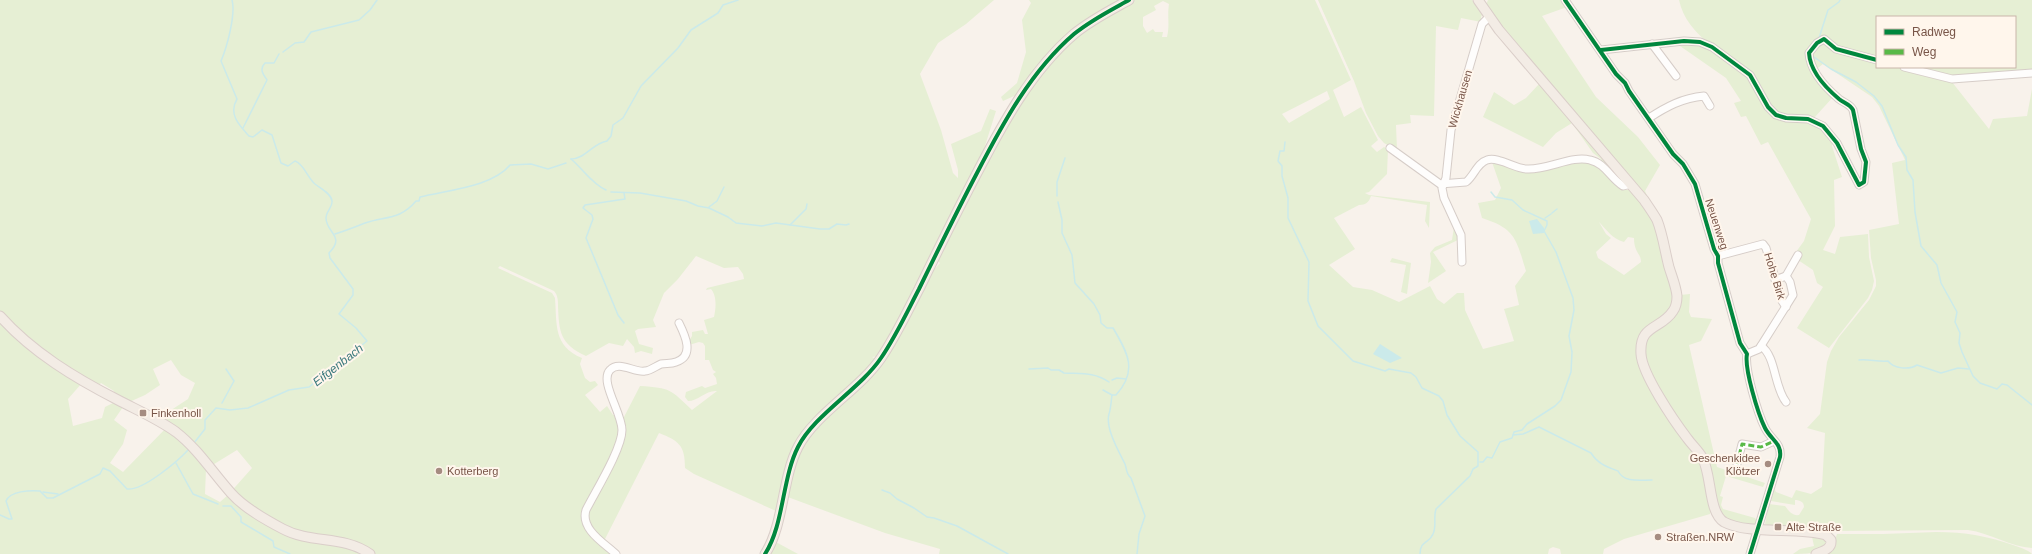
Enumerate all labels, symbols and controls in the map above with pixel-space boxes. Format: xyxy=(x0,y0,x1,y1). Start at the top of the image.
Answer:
legend xyxy=(1876,16,2016,68)
text: Radweg xyxy=(1912,25,1956,39)
text: Weg xyxy=(1912,45,1936,59)
street label: Wickhausen xyxy=(1446,69,1474,129)
street label: Neuenweg xyxy=(1703,197,1731,251)
street label: Hohe Birk xyxy=(1762,251,1788,301)
water label: Eifgenbach xyxy=(310,341,366,389)
place label: Finkenholl xyxy=(151,407,201,419)
marker: Finkenholl xyxy=(138,408,148,418)
place label: Geschenkidee Klötzer xyxy=(1690,452,1760,477)
marker: Geschenkidee Klötzer xyxy=(1763,459,1773,469)
place label: Kotterberg xyxy=(447,465,498,477)
marker: Kotterberg xyxy=(434,466,444,476)
place label: Alte Straße xyxy=(1786,521,1841,533)
marker: Alte Straße xyxy=(1773,522,1783,532)
place label: Straßen.NRW xyxy=(1666,531,1735,543)
marker: Straßen.NRW xyxy=(1653,532,1663,542)

